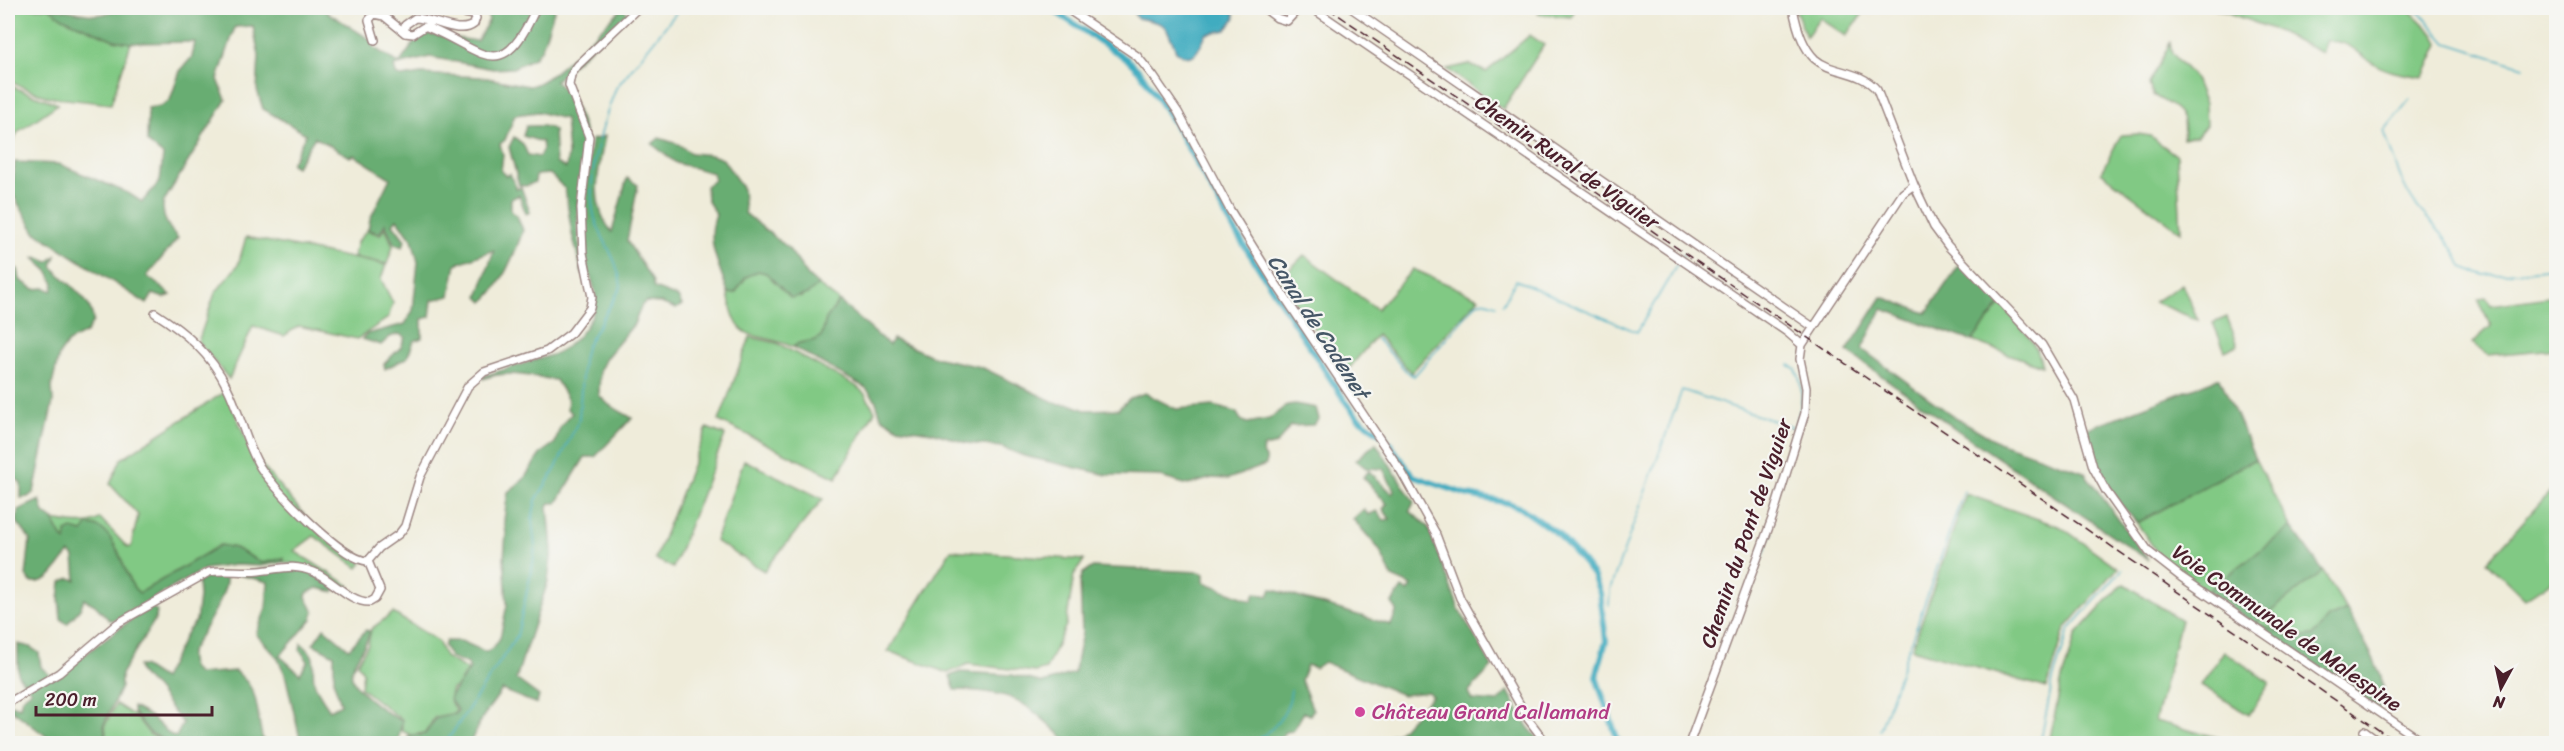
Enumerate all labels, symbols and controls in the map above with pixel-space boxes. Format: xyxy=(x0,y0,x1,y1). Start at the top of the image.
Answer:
street label: Chemin Rural de Viguier xyxy=(1466,84,1669,241)
water label: Canal de Cadenet xyxy=(1257,246,1382,409)
street label: Chemin du Pont de Viguier xyxy=(1689,412,1804,653)
street label: Voie Communale de Malespine xyxy=(2164,534,2410,722)
north arrow xyxy=(2471,658,2531,718)
scale bar xyxy=(36,679,212,717)
text: 200 m xyxy=(45,684,97,716)
text: N xyxy=(2491,687,2507,718)
place label: Château Grand Callamand xyxy=(1372,693,1611,731)
marker: Château Grand Callamand xyxy=(1353,705,1367,719)

